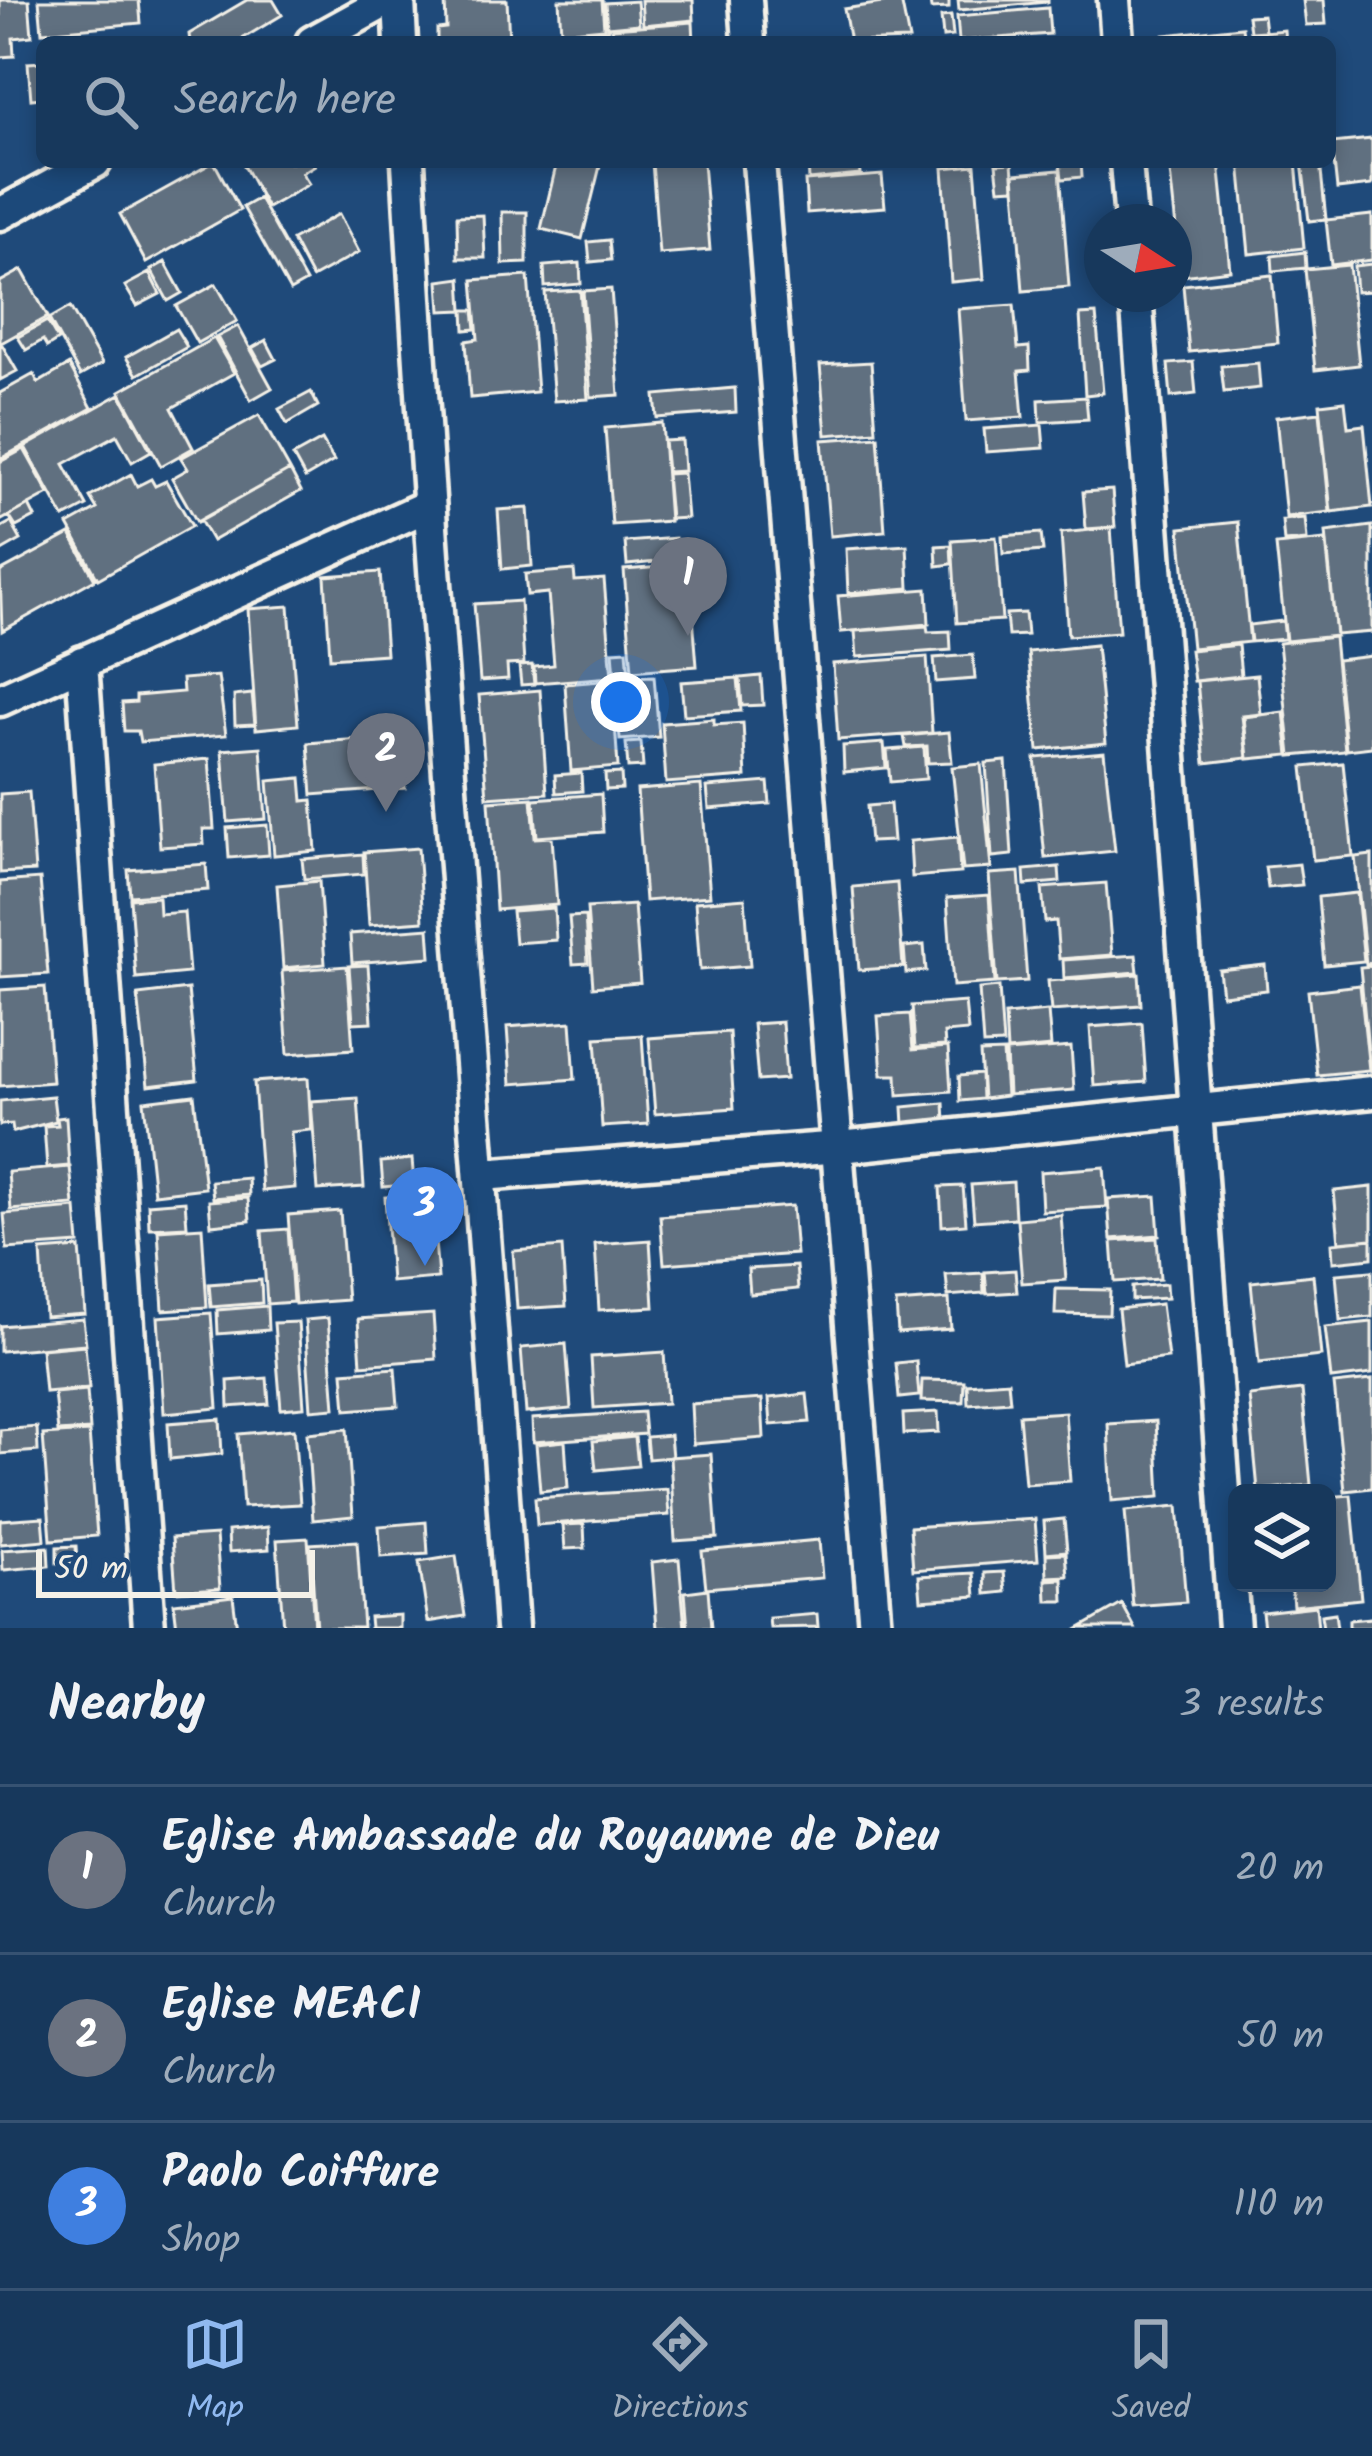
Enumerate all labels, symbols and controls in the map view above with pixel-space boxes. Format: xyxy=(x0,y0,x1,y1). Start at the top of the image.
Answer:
search box xyxy=(36,36,1336,168)
text: Search here xyxy=(174,66,396,138)
icon: search xyxy=(78,69,144,135)
north arrow xyxy=(1084,204,1192,312)
pin: 1 xyxy=(649,537,727,636)
your location xyxy=(591,672,651,732)
pin: 2 xyxy=(347,713,425,812)
pin: 3 xyxy=(386,1167,464,1266)
map controls xyxy=(1228,1484,1336,1592)
button: layers xyxy=(1228,1484,1336,1592)
scale bar xyxy=(36,1544,315,1597)
text: 50 m xyxy=(54,1544,128,1597)
text: Nearby xyxy=(48,1666,205,1747)
text: 3 results xyxy=(1179,1675,1324,1737)
text: Eglise Ambassade du Royaume de Dieu xyxy=(162,1803,939,1875)
text: 1 xyxy=(81,1839,93,1901)
text: 20 m xyxy=(1235,1839,1324,1901)
text: Church xyxy=(162,1875,276,1937)
text: Eglise MEACI xyxy=(162,1971,421,2043)
text: 2 xyxy=(76,2007,98,2069)
text: 50 m xyxy=(1237,2007,1324,2069)
text: Church xyxy=(162,2043,276,2105)
text: Paolo Coiffure xyxy=(162,2139,439,2211)
text: 3 xyxy=(76,2175,98,2237)
text: 110 m xyxy=(1233,2175,1324,2237)
text: Shop xyxy=(162,2211,240,2273)
tab: Map xyxy=(182,2311,248,2436)
tab: Directions xyxy=(611,2311,748,2436)
tab: Saved xyxy=(1112,2311,1190,2436)

